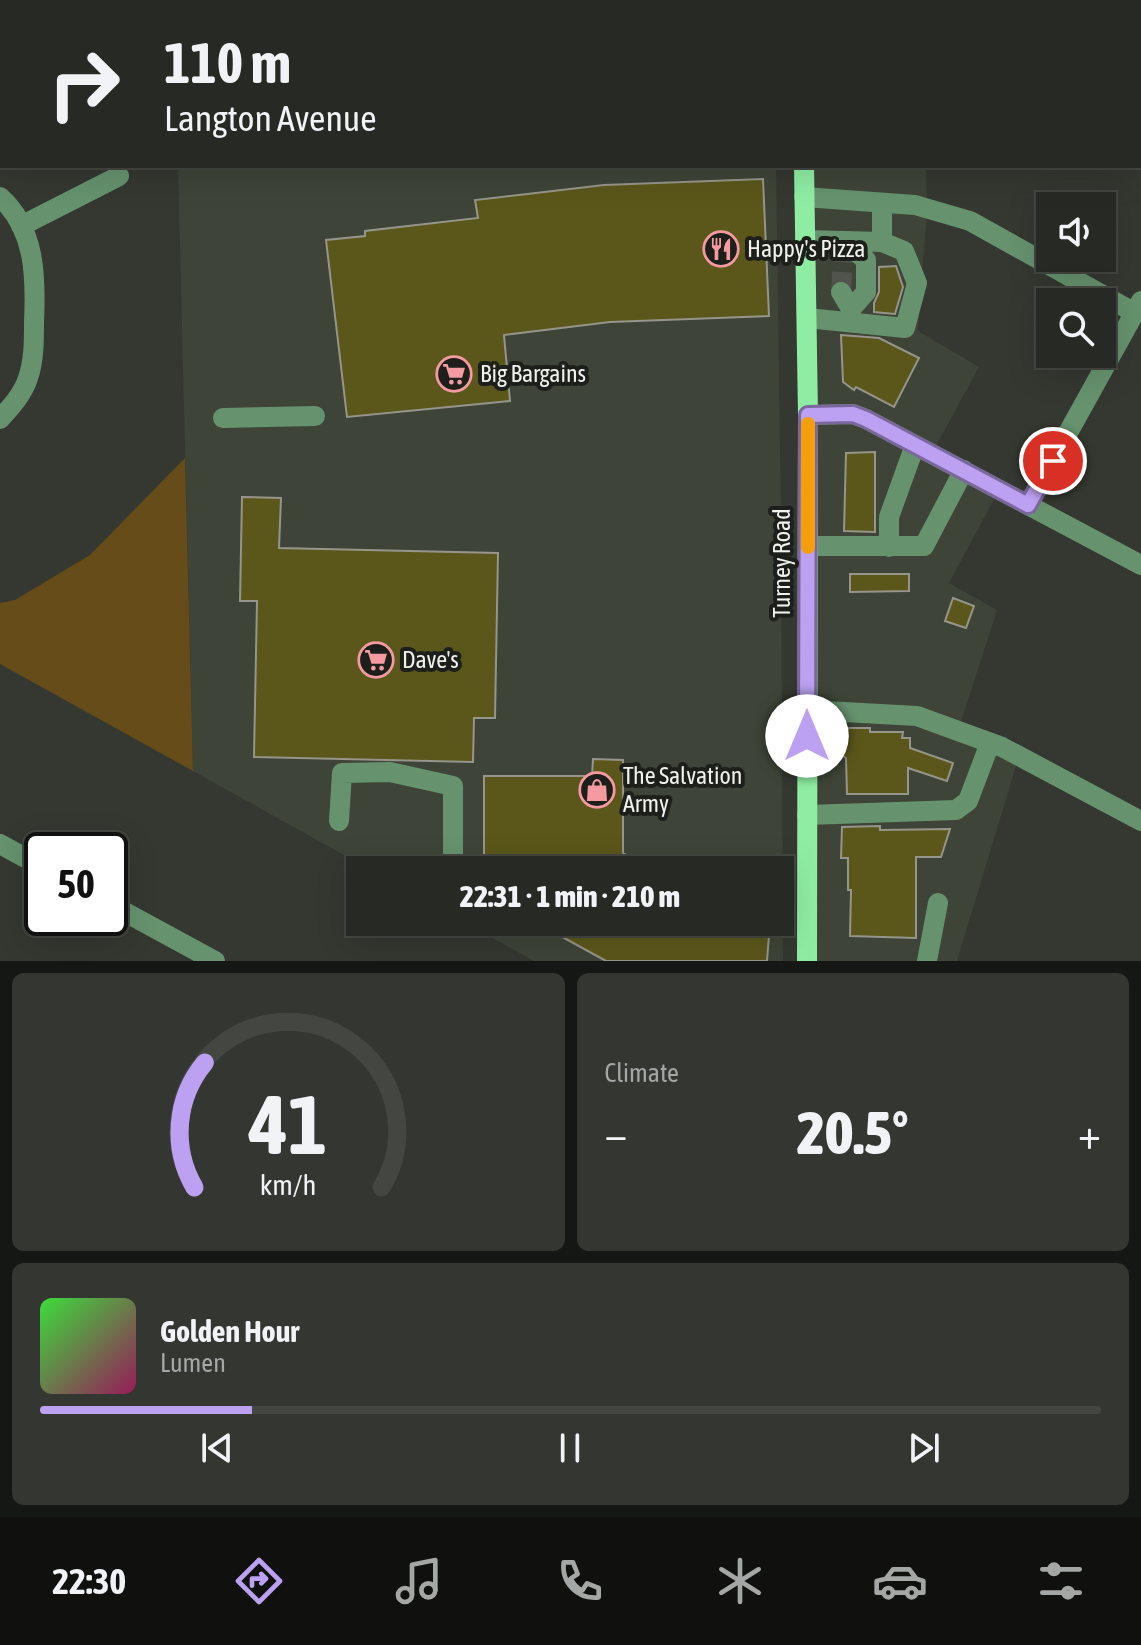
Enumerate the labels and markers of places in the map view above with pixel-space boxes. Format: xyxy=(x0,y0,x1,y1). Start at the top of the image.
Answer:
restaurant icon: Happy's Pizza xyxy=(702,230,740,268)
place label: Happy's Pizza xyxy=(747,235,865,262)
supermarket icon: Big Bargains xyxy=(435,355,473,393)
place label: Big Bargains xyxy=(480,360,586,387)
pin xyxy=(1019,427,1087,495)
supermarket icon: Dave's xyxy=(357,641,395,679)
place label: Dave's xyxy=(402,646,459,673)
place label: The Salvation Army xyxy=(623,762,742,817)
shop icon: The Salvation Army xyxy=(578,771,616,809)

